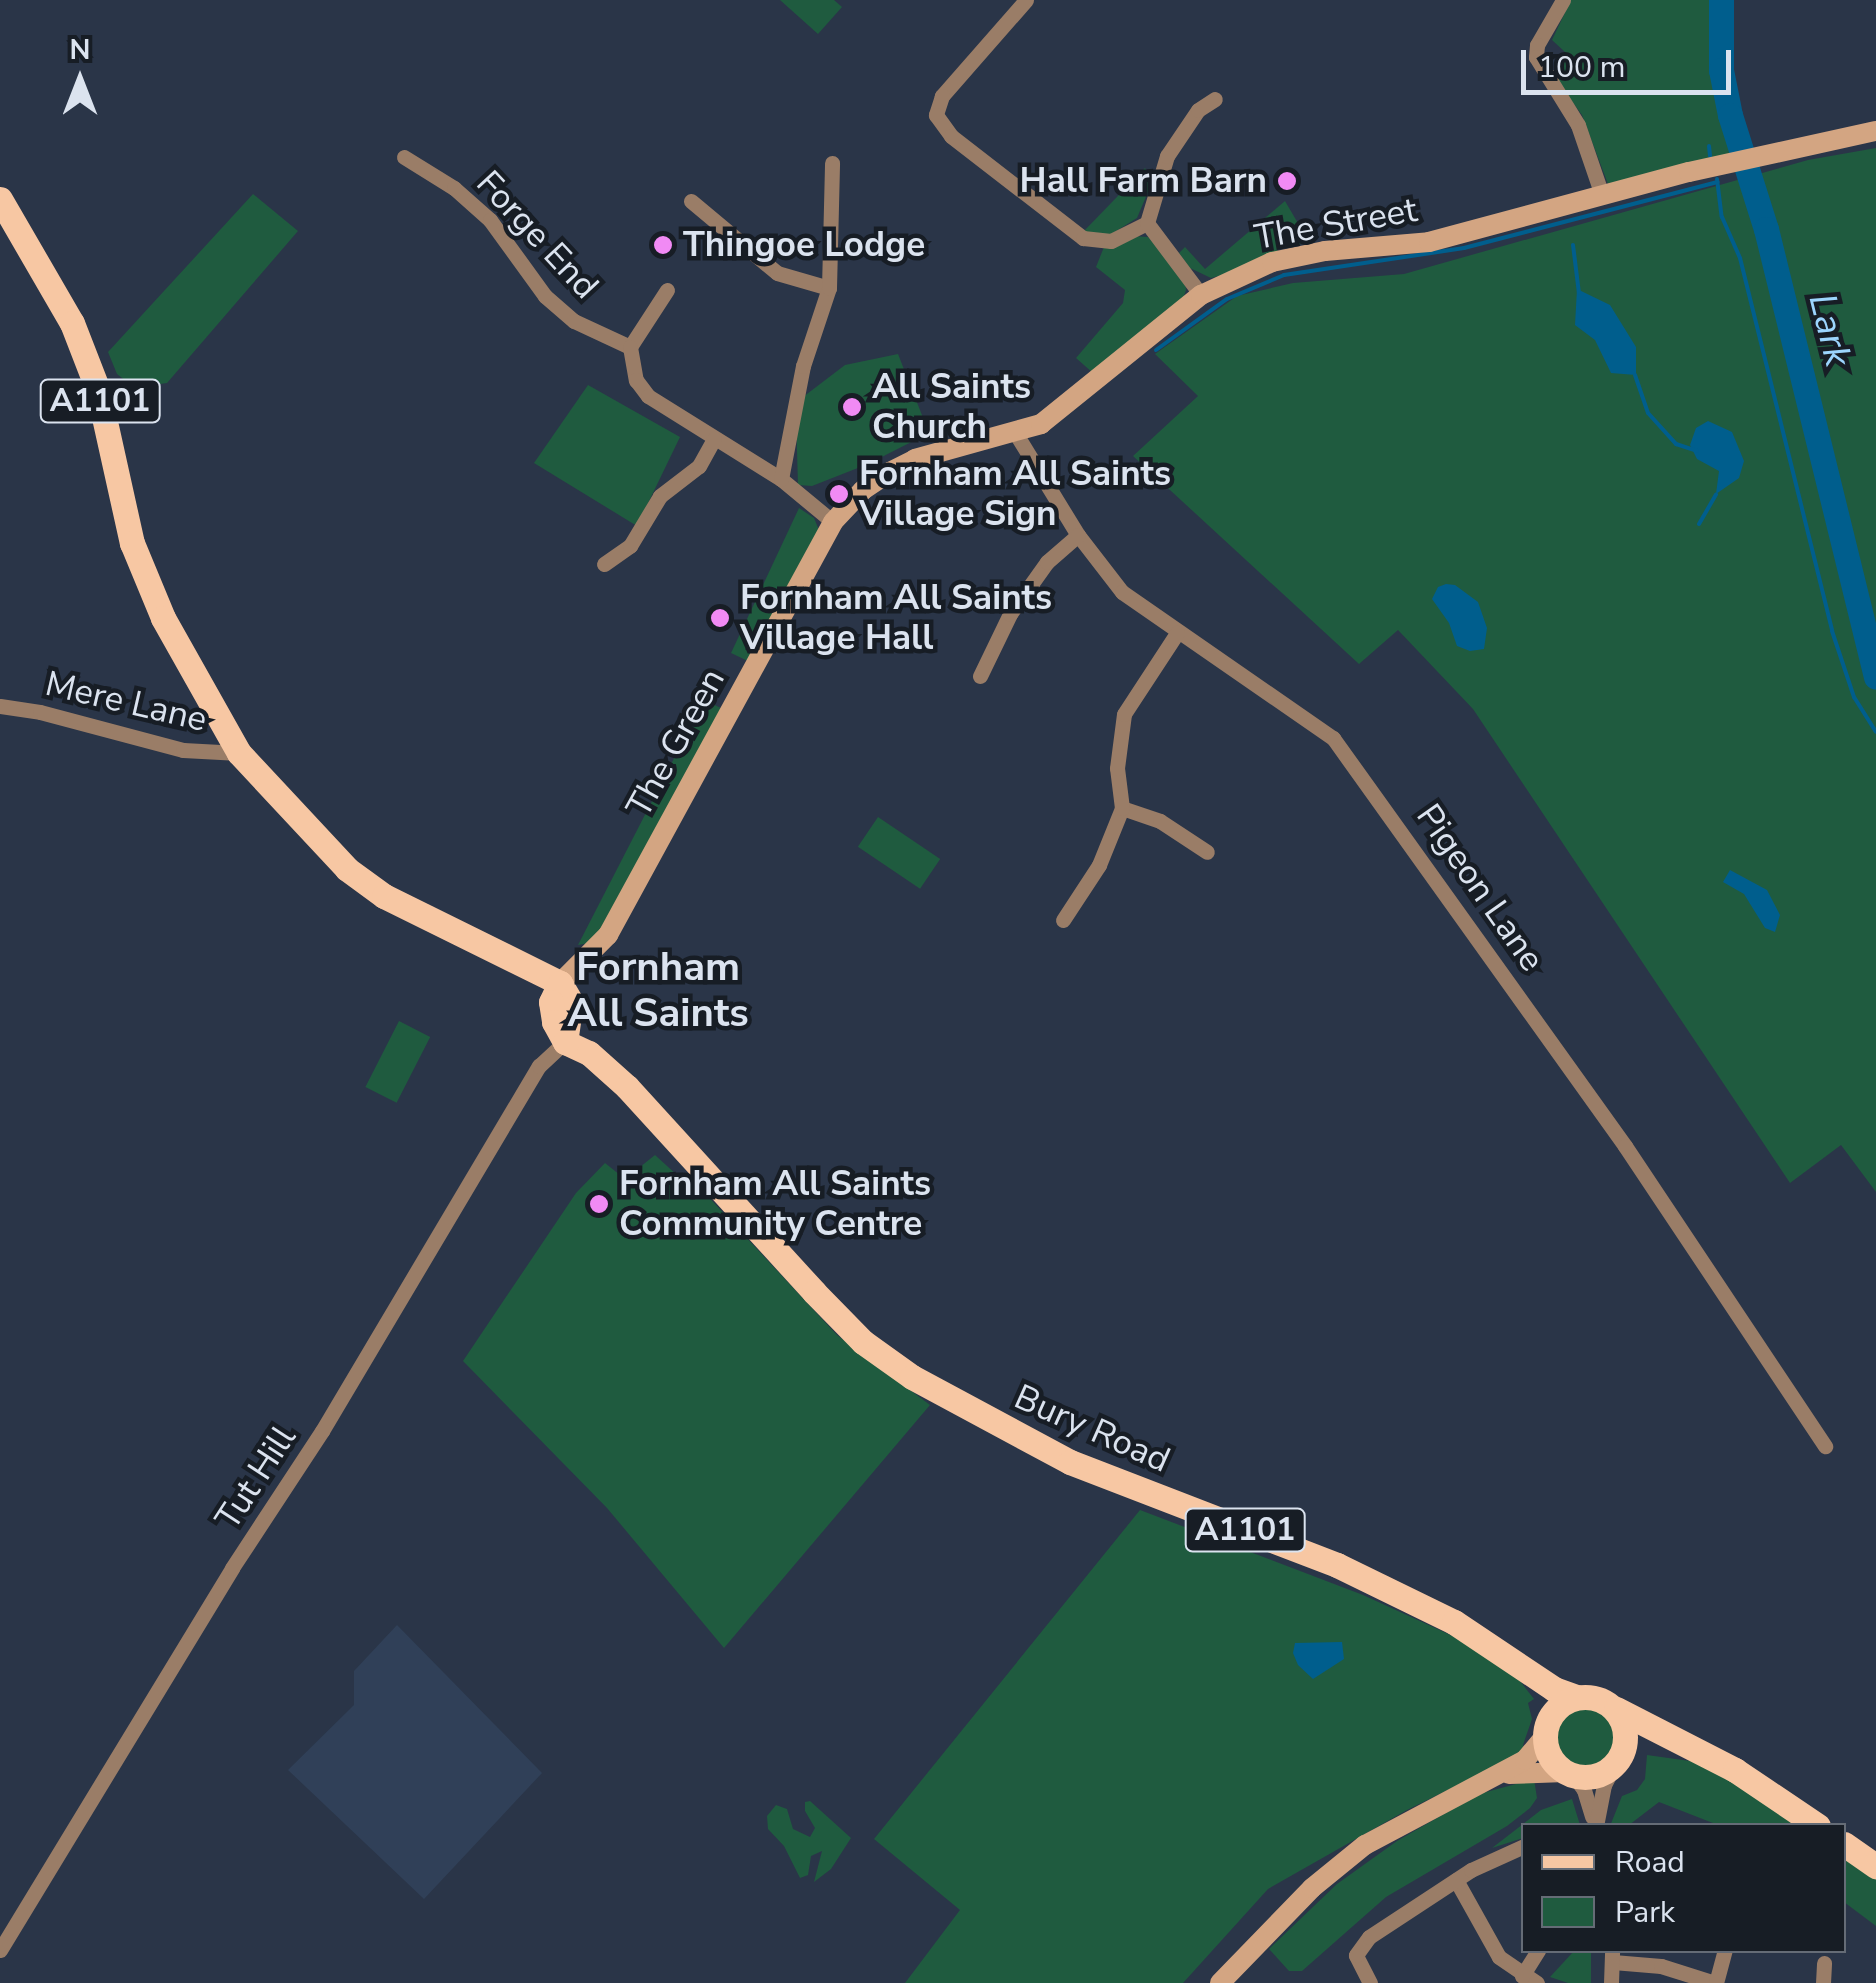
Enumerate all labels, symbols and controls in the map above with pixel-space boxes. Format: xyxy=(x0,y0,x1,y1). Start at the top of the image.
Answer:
north arrow xyxy=(30,30,130,130)
scale bar xyxy=(1526,30,1736,92)
text: N xyxy=(70,31,90,69)
text: 100 m xyxy=(1538,47,1625,88)
place label: Hall Farm Barn xyxy=(1020,160,1267,202)
street label: Forge End xyxy=(467,163,607,307)
marker: Hall Farm Barn xyxy=(1276,170,1298,192)
street label: The Street xyxy=(1252,189,1420,259)
place label: Thingoe Lodge xyxy=(683,224,925,266)
marker: Thingoe Lodge xyxy=(652,234,674,256)
water label: Lark xyxy=(1799,289,1861,371)
place label: All Saints Church xyxy=(872,366,1031,448)
road number: A1101 xyxy=(38,374,162,428)
marker: All Saints Church xyxy=(841,396,863,418)
place label: Fornham All Saints Village Sign xyxy=(859,453,1171,535)
marker: Fornham All Saints Village Sign xyxy=(828,483,850,505)
place label: Fornham All Saints Village Hall xyxy=(740,577,1052,659)
marker: Fornham All Saints Village Hall xyxy=(709,607,731,629)
street label: The Green xyxy=(618,661,734,825)
street label: Mere Lane xyxy=(41,663,211,741)
street label: Pigeon Lane xyxy=(1407,797,1553,979)
district label: Fornham All Saints xyxy=(567,943,749,1037)
place label: Fornham All Saints Community Centre xyxy=(619,1163,931,1245)
marker: Fornham All Saints Community Centre xyxy=(588,1193,610,1215)
street label: Bury Road xyxy=(1008,1376,1176,1482)
street label: Tut Hill xyxy=(207,1418,305,1538)
road number: A1101 xyxy=(1182,1503,1308,1557)
legend xyxy=(1521,1823,1846,1953)
text: Road xyxy=(1615,1842,1685,1883)
text: Park xyxy=(1615,1892,1675,1933)

